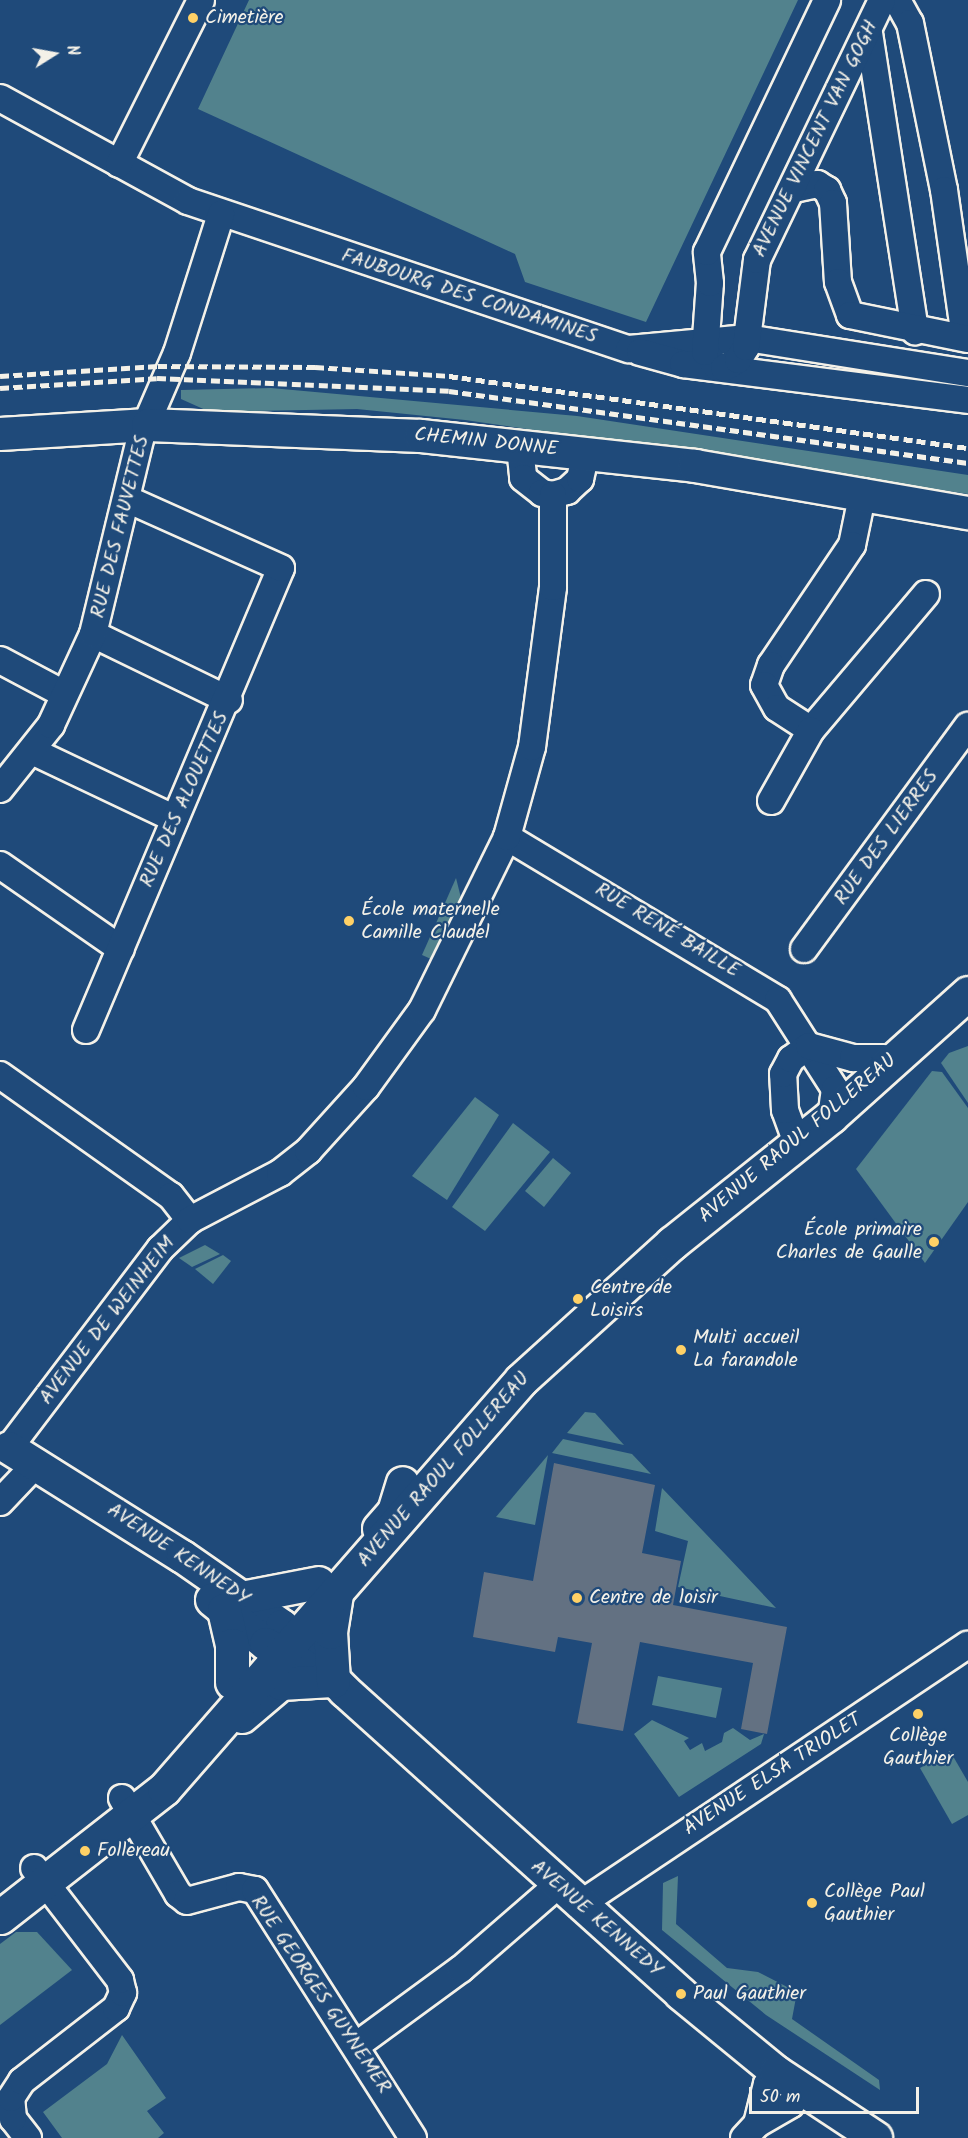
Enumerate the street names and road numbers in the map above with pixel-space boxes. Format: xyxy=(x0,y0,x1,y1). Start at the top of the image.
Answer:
street label: AVENUE VINCENT VAN GOGH xyxy=(748,17,884,261)
street label: FAUBOURG DES CONDAMINES xyxy=(338,244,600,350)
street label: CHEMIN DONNE xyxy=(413,424,559,462)
street label: RUE DES FAUVETTES xyxy=(87,433,155,621)
street label: RUE DES ALOUETTES xyxy=(136,709,234,891)
street label: RUE DES LIERRES xyxy=(830,766,944,910)
street label: RUE RENÉ BAILLE xyxy=(590,878,744,984)
street label: AVENUE RAOUL FOLLEREAU xyxy=(694,1049,902,1229)
street label: AVENUE DE WEINHEIM xyxy=(35,1232,181,1410)
street label: AVENUE RAOUL FOLLEREAU xyxy=(353,1368,535,1572)
street label: AVENUE KENNEDY xyxy=(102,1499,254,1611)
street label: AVENUE ELSA TRIOLET xyxy=(680,1708,866,1842)
street label: AVENUE KENNEDY xyxy=(525,1855,667,1983)
street label: RUE GEORGES GUYNEMER xyxy=(245,1891,395,2099)

